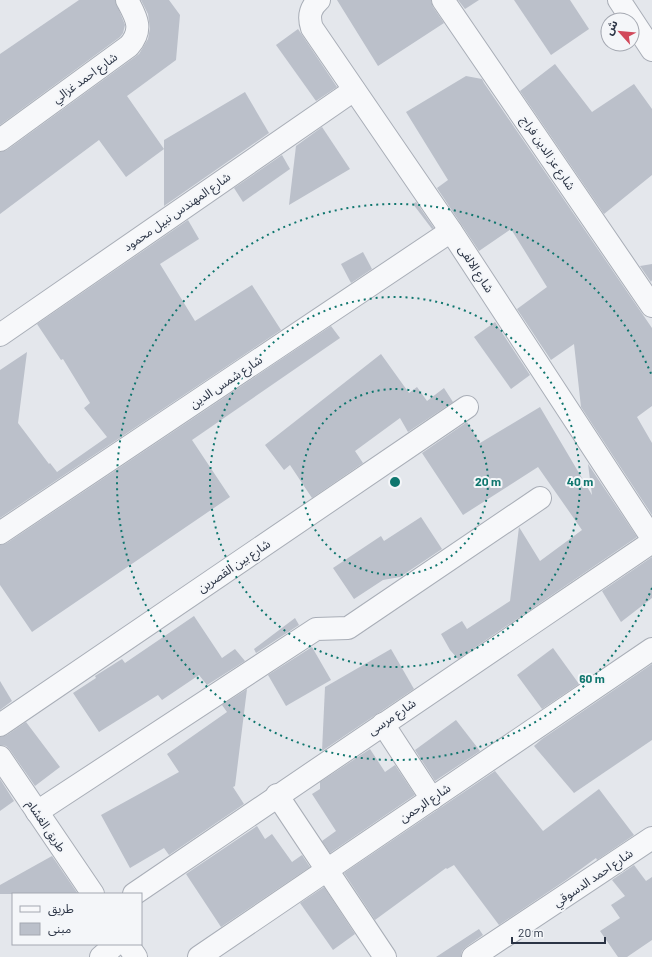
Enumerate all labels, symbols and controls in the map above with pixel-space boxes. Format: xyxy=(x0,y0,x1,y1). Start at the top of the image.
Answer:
north arrow xyxy=(600,12,640,52)
text: ش xyxy=(601,18,621,37)
street label: شارع احمد غزالي xyxy=(49,49,122,108)
street label: شارع عز الدين فراج xyxy=(516,113,579,194)
street label: شارع المهندس نبيل محمود xyxy=(120,169,234,256)
street label: شارع الالفى xyxy=(454,242,497,296)
street label: شارع شمس الدين xyxy=(187,352,266,413)
text: 20 m xyxy=(475,474,501,488)
text: 40 m xyxy=(567,474,593,488)
centre of rings xyxy=(388,475,402,489)
street label: شارع بين القصرين xyxy=(194,536,274,597)
text: 60 m xyxy=(579,671,605,685)
street label: شارع مرسى xyxy=(365,695,420,740)
street label: شارع الرحمن xyxy=(396,780,454,827)
street label: طريق الغشام xyxy=(22,797,69,856)
street label: شارع احمد الدسوقي xyxy=(550,845,637,912)
legend xyxy=(12,893,142,945)
text: طريق xyxy=(48,901,74,917)
scale bar xyxy=(512,919,605,945)
text: مبنى xyxy=(48,921,71,936)
text: 20 m xyxy=(518,925,544,939)

